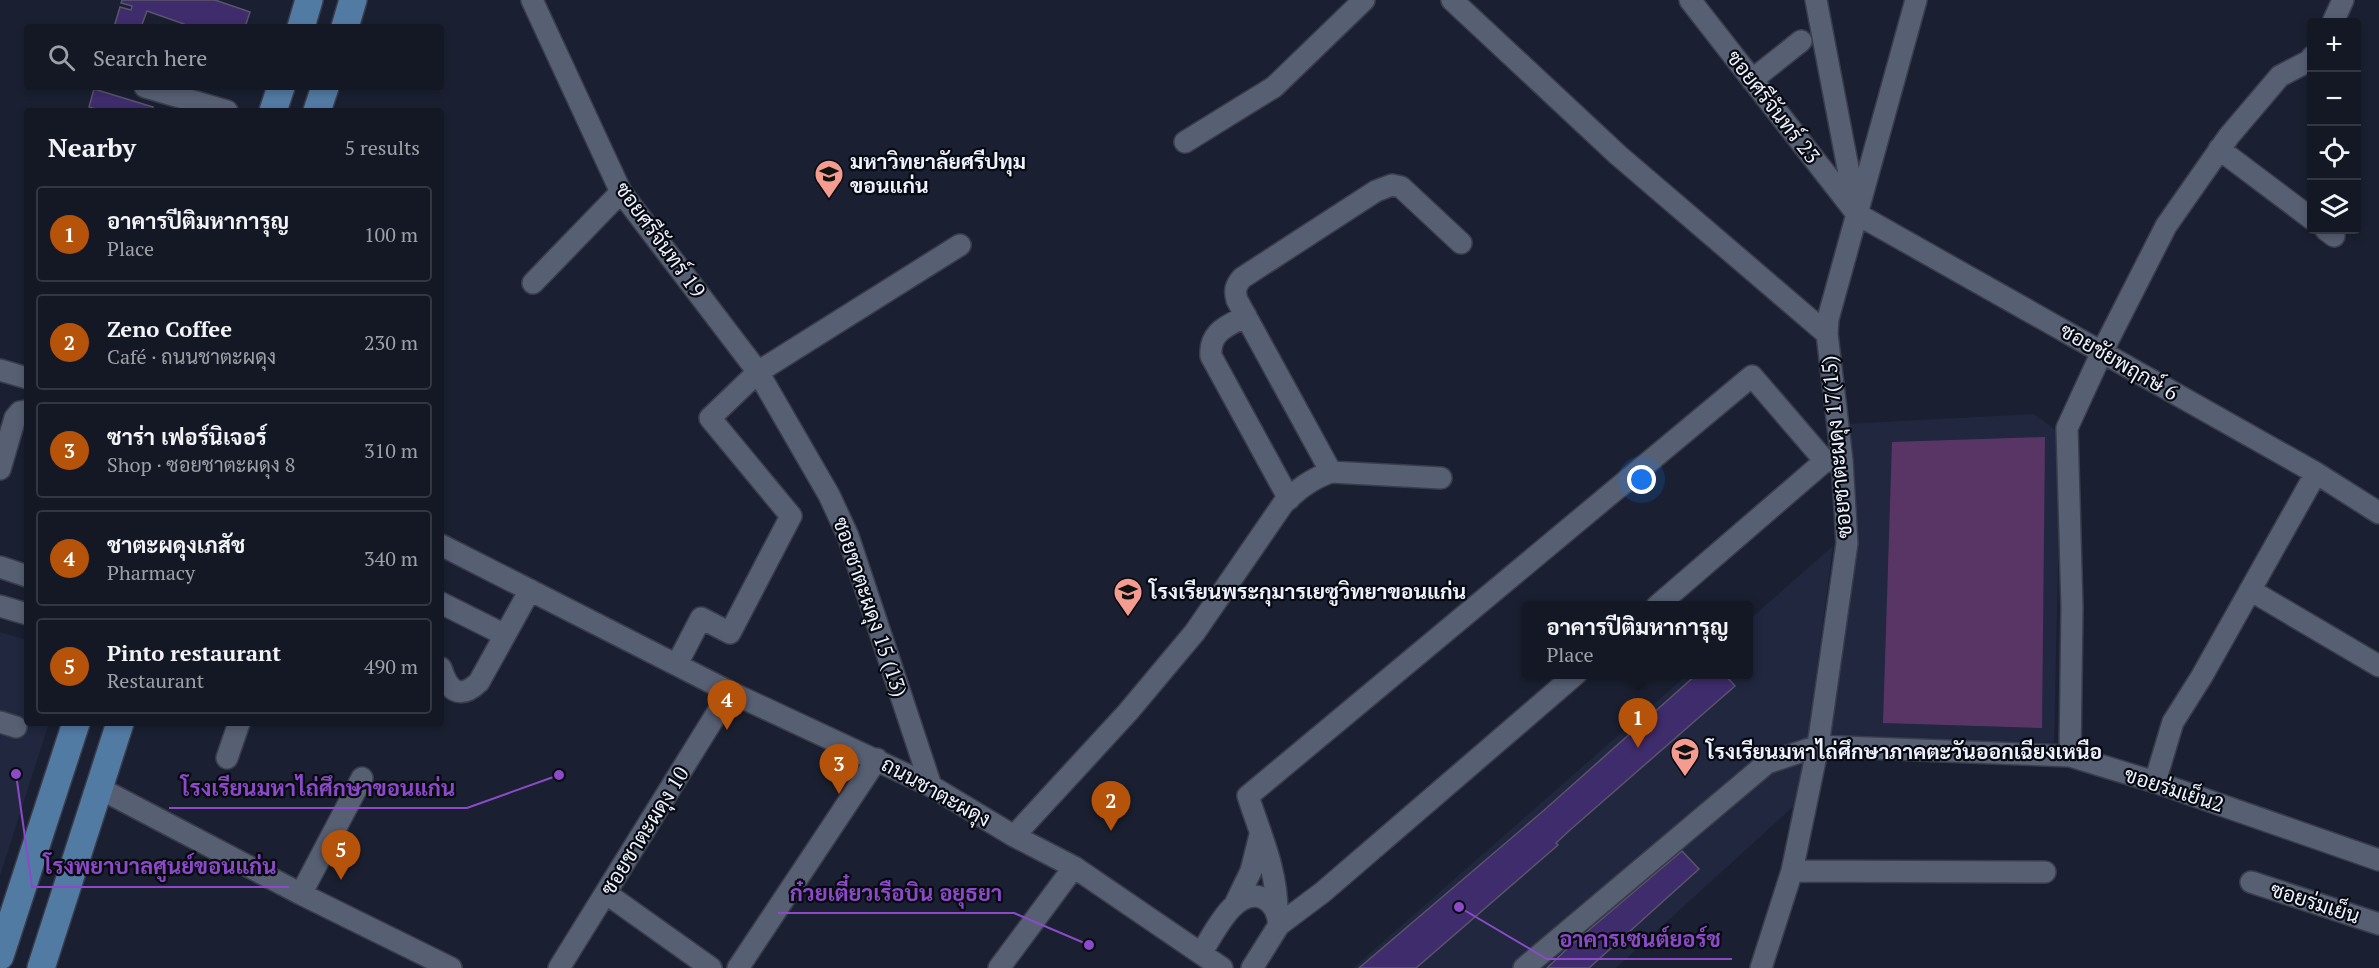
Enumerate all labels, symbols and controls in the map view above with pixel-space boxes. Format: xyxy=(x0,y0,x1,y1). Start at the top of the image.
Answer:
map controls xyxy=(2307,18,2361,234)
button: + xyxy=(2307,18,2361,72)
search box xyxy=(24,24,444,90)
icon: search xyxy=(45,41,78,74)
text: Search here xyxy=(93,43,207,72)
street label: ซอยศรีจันทร์ 23 xyxy=(1721,44,1827,169)
button: − xyxy=(2307,72,2361,126)
button: locate xyxy=(2307,126,2361,180)
text: Nearby xyxy=(48,130,136,164)
text: 5 results xyxy=(345,134,420,161)
place label: มหาวิทยาลัยศรีปทุม ขอนแก่น xyxy=(850,147,1026,199)
school or university icon: มหาวิทยาลัยศรีปทุม ขอนแก่น xyxy=(813,158,845,200)
street label: ซอยศรีจันทร์ 19 xyxy=(609,176,712,303)
button: layers xyxy=(2307,180,2361,234)
text: อาคารปีติมหาการุญ xyxy=(107,206,289,235)
text: 1 xyxy=(64,221,75,248)
text: 100 m xyxy=(364,221,418,248)
text: Place xyxy=(107,235,154,262)
text: Zeno Coffee xyxy=(107,314,232,343)
street label: ซอยชัยพฤกษ์ 6 xyxy=(2055,316,2184,406)
text: 2 xyxy=(64,329,75,356)
text: 230 m xyxy=(364,329,418,356)
text: Café · ถนนชาตะผดุง xyxy=(107,343,276,370)
street label: ซอยชาตะผดุง 17(15) xyxy=(1814,354,1859,540)
text: ซาร่า เฟอร์นิเจอร์ xyxy=(107,422,267,451)
text: 3 xyxy=(64,437,75,464)
text: 310 m xyxy=(364,437,418,464)
text: Shop · ซอยชาตะผดุง 8 xyxy=(107,451,295,478)
your location xyxy=(1627,465,1656,494)
street label: ซอยชาตะผดุง 15 (13) xyxy=(826,513,915,701)
text: ชาตะผดุงเภสัช xyxy=(107,530,245,559)
text: 4 xyxy=(64,545,75,572)
text: 340 m xyxy=(364,545,418,572)
text: Pharmacy xyxy=(107,559,195,586)
school or university icon: โรงเรียนพระกุมารเยซูวิทยาขอนแก่น xyxy=(1112,576,1144,618)
place label: โรงเรียนพระกุมารเยซูวิทยาขอนแก่น xyxy=(1147,577,1466,607)
popup xyxy=(1522,601,1753,679)
text: อาคารปีติมหาการุญ xyxy=(1546,612,1729,641)
text: Pinto restaurant xyxy=(107,638,281,667)
text: Place xyxy=(1546,641,1593,668)
text: 5 xyxy=(64,653,75,680)
text: 490 m xyxy=(364,653,418,680)
text: Restaurant xyxy=(107,667,204,694)
pin: 4 xyxy=(708,680,746,730)
pin: 1 xyxy=(1618,698,1658,748)
school or university icon: โรงเรียนมหาไถ่ศึกษาภาคตะวันออกเฉียงเหนือ xyxy=(1669,736,1701,778)
place label: โรงเรียนมหาไถ่ศึกษาภาคตะวันออกเฉียงเหนือ xyxy=(1704,737,2102,765)
pin: 3 xyxy=(820,744,858,794)
street label: ถนนชาตะผดุง xyxy=(876,750,996,834)
street label: ขอยร่มเย็น2 xyxy=(2121,760,2228,818)
street label: ซอยชาตะผดุง 10 xyxy=(593,761,696,901)
callout: โรงเรียนมหาไถ่ศึกษาขอนแก่น xyxy=(169,768,467,808)
text: โรงเรียนมหาไถ่ศึกษาขอนแก่น xyxy=(179,773,455,802)
pin: 2 xyxy=(1092,782,1130,831)
pin: 5 xyxy=(322,830,360,880)
callout: โรงพยาบาลศูนย์ขอนแก่น xyxy=(32,847,289,887)
text: โรงพยาบาลศูนย์ขอนแก่น xyxy=(41,851,277,882)
callout: ก๋วยเตี๋ยวเรือบิน อยุธยา xyxy=(778,873,1014,913)
text: ก๋วยเตี๋ยวเรือบิน อยุธยา xyxy=(790,874,1002,909)
street label: ซอยร่มเย็น xyxy=(2267,874,2363,930)
callout: อาคารเซนต์ยอร์ช xyxy=(1547,919,1732,959)
text: อาคารเซนต์ยอร์ช xyxy=(1559,924,1721,953)

